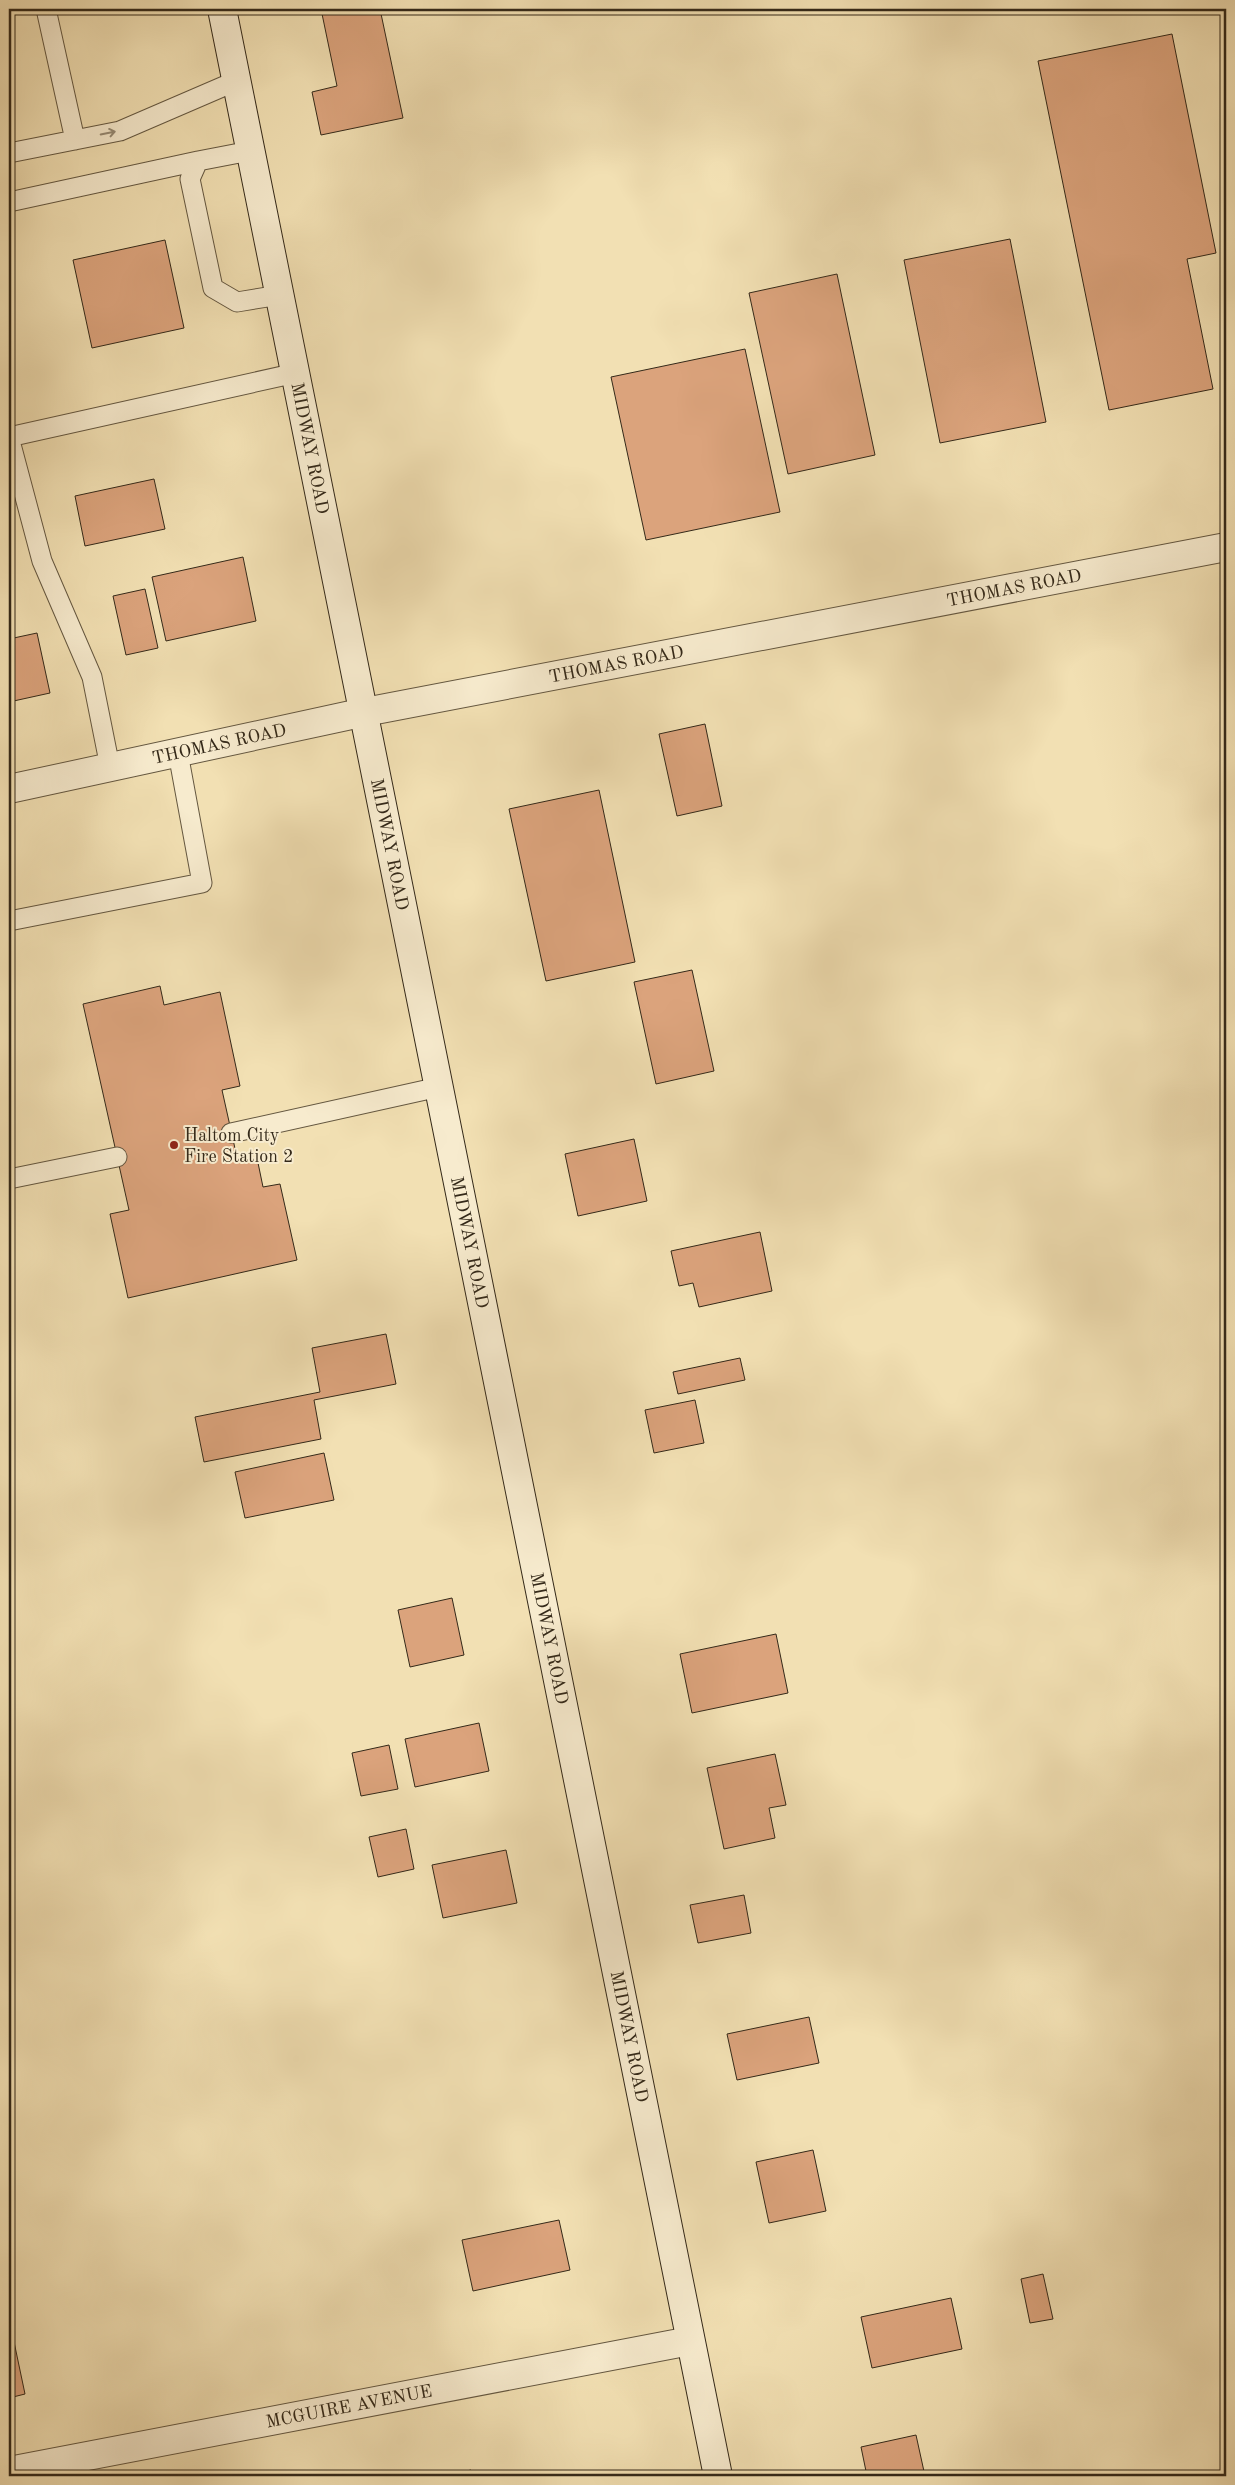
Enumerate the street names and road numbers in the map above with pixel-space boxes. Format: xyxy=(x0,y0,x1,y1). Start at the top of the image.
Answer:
street label: MIDWAY ROAD xyxy=(287,381,331,516)
street label: THOMAS ROAD xyxy=(945,567,1083,610)
street label: THOMAS ROAD xyxy=(547,643,685,687)
street label: THOMAS ROAD xyxy=(151,721,288,768)
street label: MIDWAY ROAD xyxy=(367,777,411,912)
street label: MIDWAY ROAD xyxy=(447,1175,491,1310)
street label: MIDWAY ROAD xyxy=(527,1571,571,1706)
street label: MIDWAY ROAD xyxy=(607,1969,651,2104)
street label: MCGUIRE AVENUE xyxy=(264,2382,434,2432)

